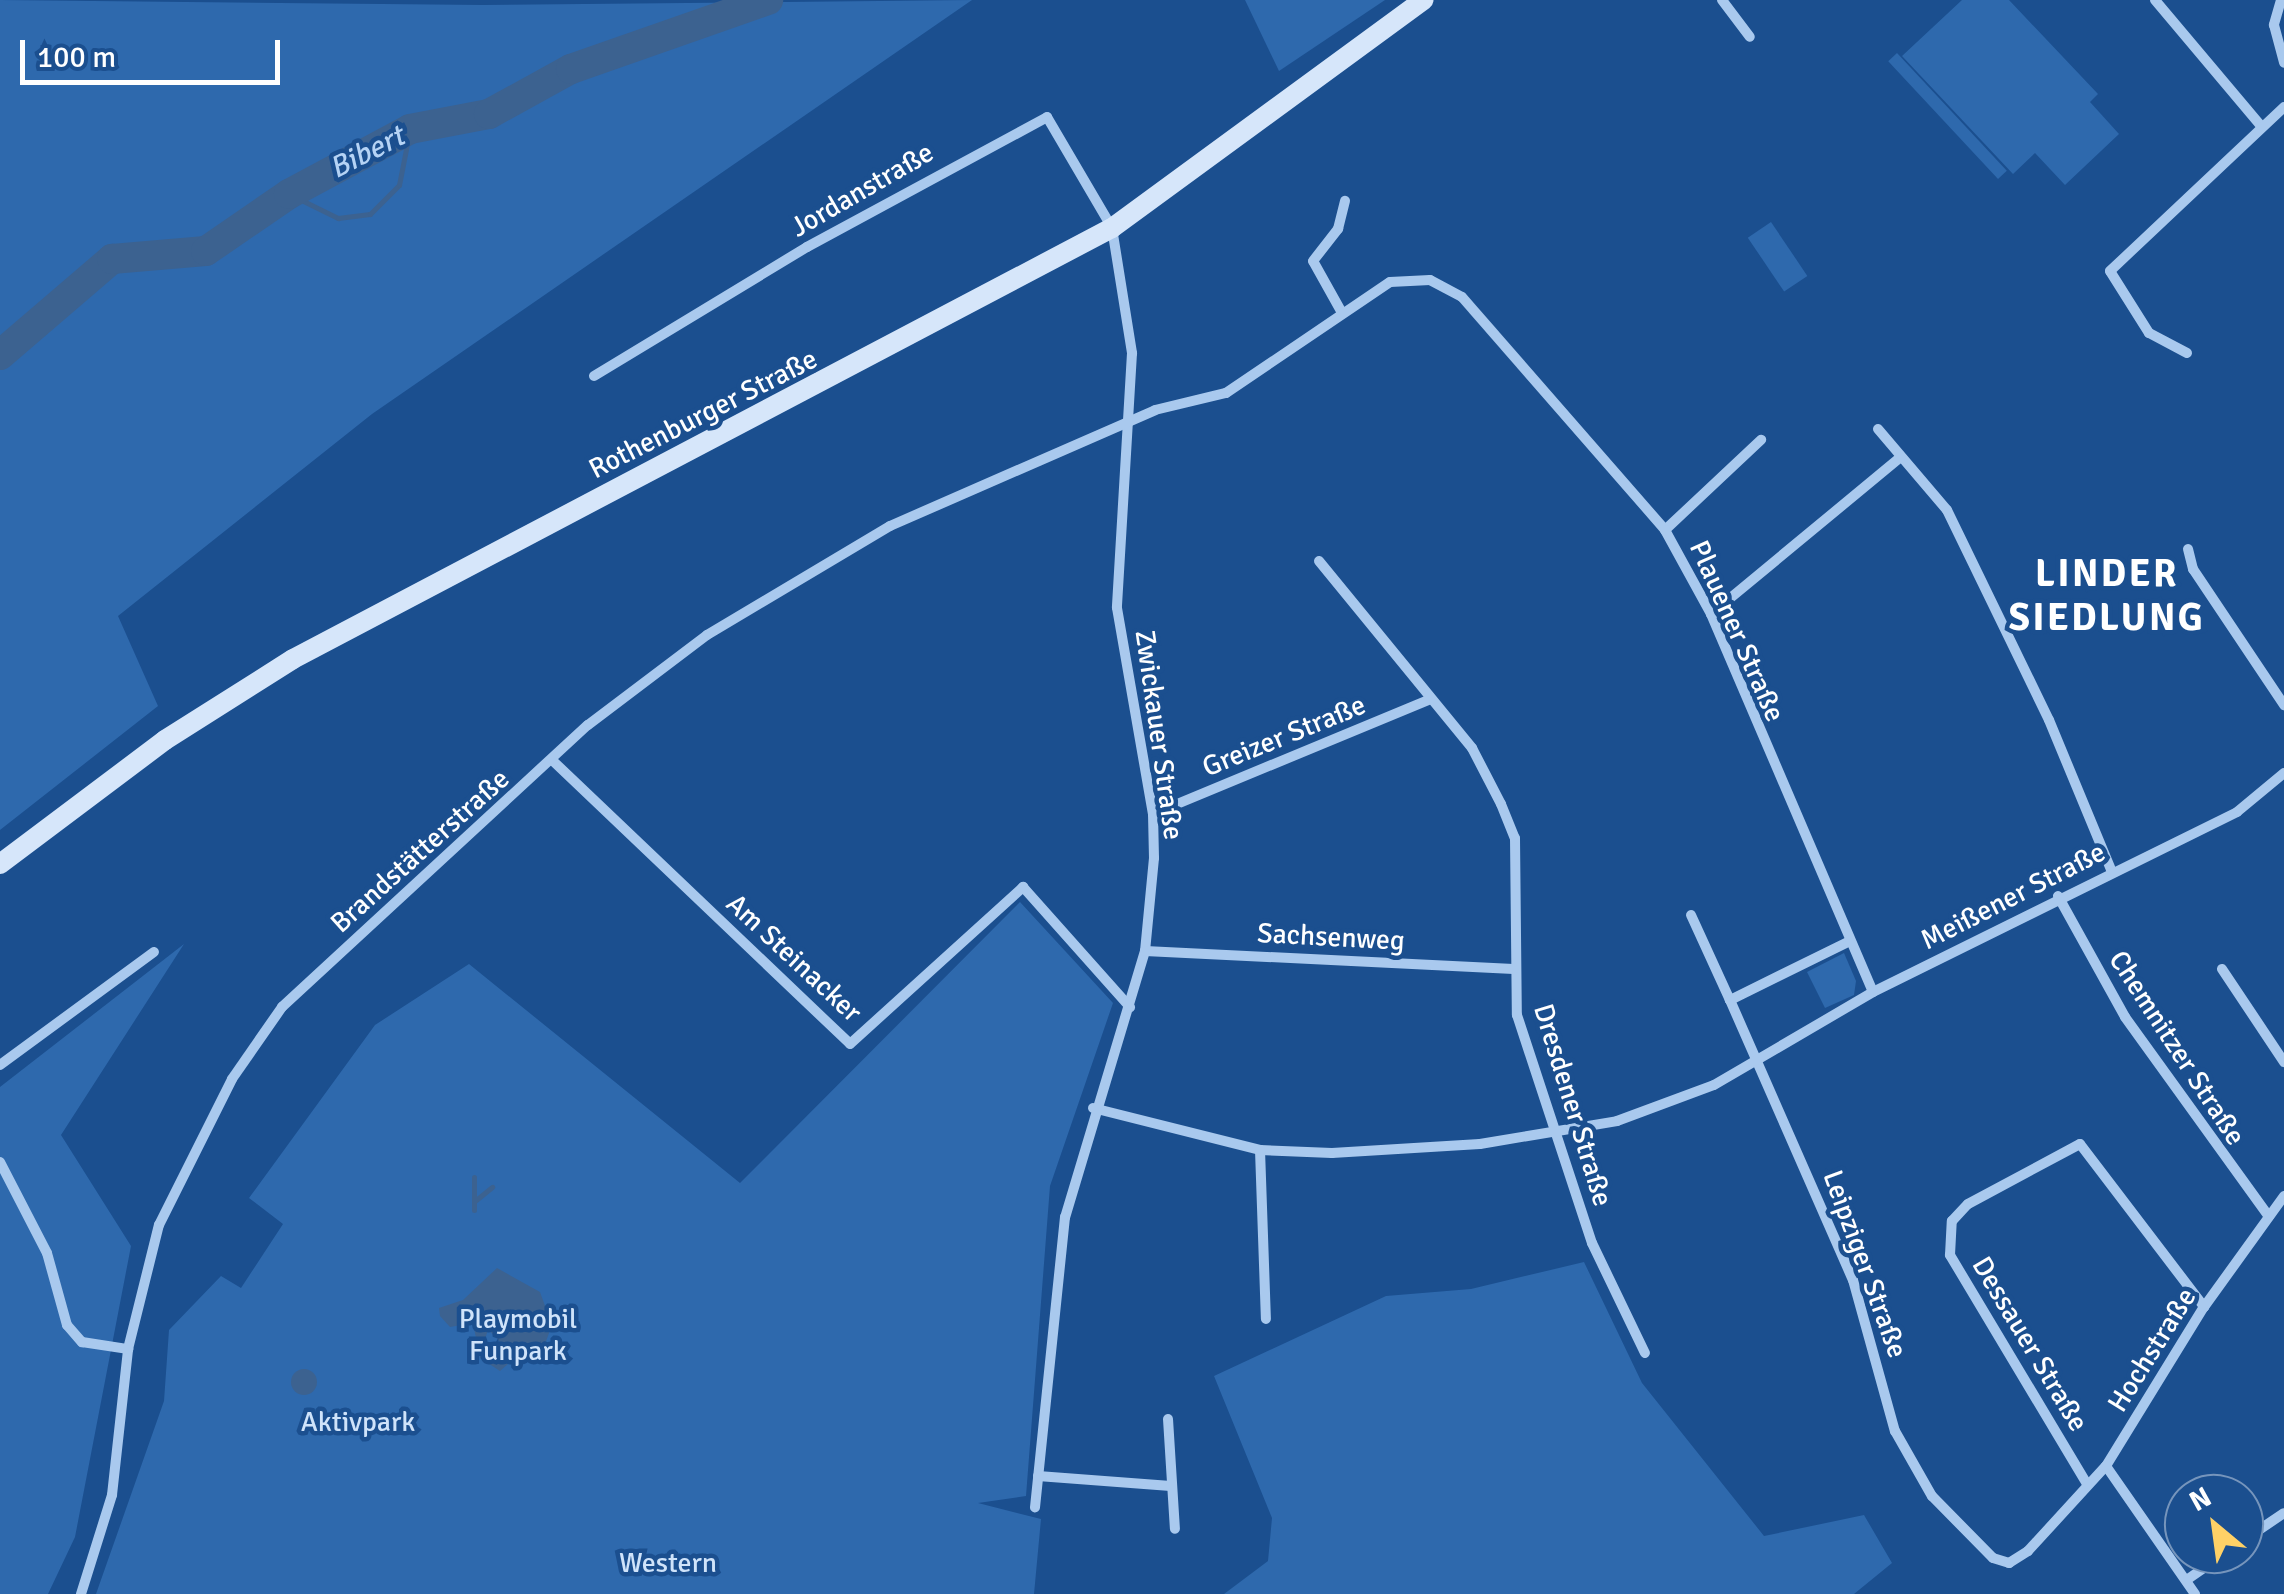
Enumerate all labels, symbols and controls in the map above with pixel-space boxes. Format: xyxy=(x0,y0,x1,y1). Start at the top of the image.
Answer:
scale bar xyxy=(25,20,285,82)
text: 100 m xyxy=(37,39,116,76)
water label: Bibert xyxy=(324,119,410,187)
street label: Jordanstraße xyxy=(785,136,939,244)
street label: Rothenburger Straße xyxy=(583,342,823,486)
street label: Plauener Straße xyxy=(1682,535,1792,727)
district label: LINDER SIEDLUNG xyxy=(2009,551,2205,640)
street label: Zwickauer Straße xyxy=(1128,628,1190,842)
street label: Greizer Straße xyxy=(1197,688,1371,784)
street label: Brandstätterstraße xyxy=(324,762,516,940)
street label: Meißener Straße xyxy=(1915,835,2111,957)
street label: Am Steinacker xyxy=(719,887,869,1029)
street label: Sachsenweg xyxy=(1256,916,1406,958)
street label: Chemnitzer Straße xyxy=(2102,944,2252,1152)
street label: Dresdener Straße xyxy=(1526,1000,1620,1210)
street label: Leipziger Straße xyxy=(1816,1166,1914,1362)
street label: Dessauer Straße xyxy=(1965,1251,2095,1437)
street label: Hochstraße xyxy=(2101,1282,2203,1418)
park label: Playmobil Funpark xyxy=(459,1302,577,1368)
park label: Aktivpark xyxy=(301,1405,415,1439)
north arrow xyxy=(2164,1474,2264,1574)
text: N xyxy=(2184,1480,2217,1519)
park label: Western xyxy=(619,1546,717,1580)

